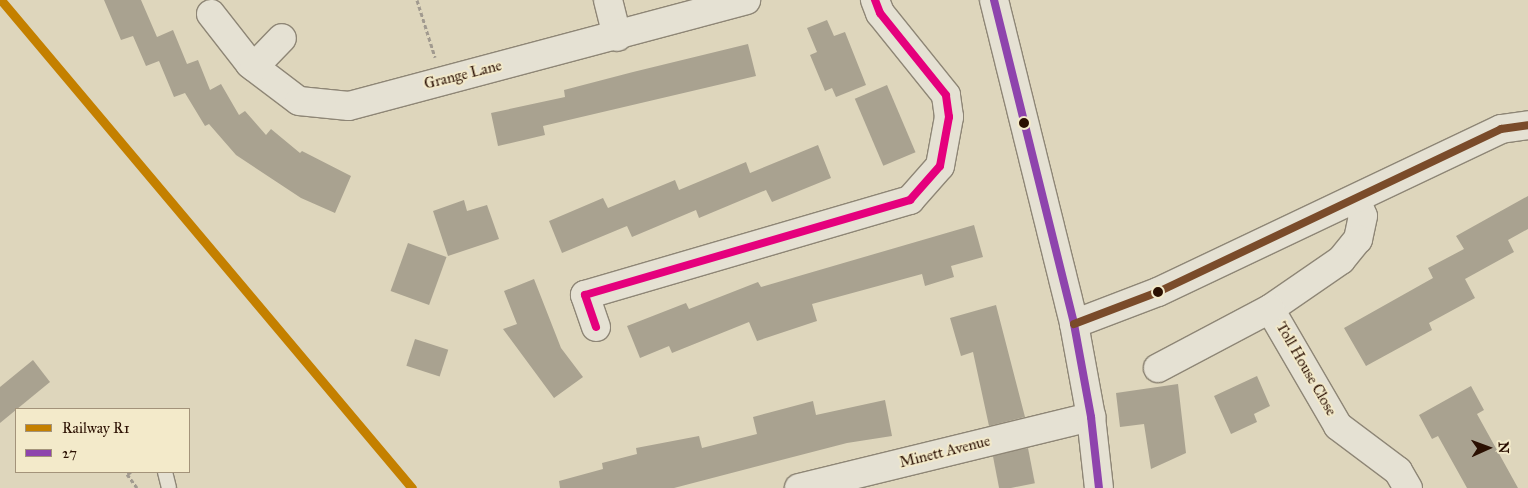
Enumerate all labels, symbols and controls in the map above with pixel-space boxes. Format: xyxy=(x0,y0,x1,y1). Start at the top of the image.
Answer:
street label: Grange Lane xyxy=(422,57,504,93)
unlabelled marker xyxy=(1019,118,1029,128)
unlabelled marker xyxy=(1153,287,1163,297)
street label: Toll House Close xyxy=(1272,319,1340,419)
legend xyxy=(15,408,190,473)
text: Railway R1 xyxy=(62,419,130,437)
north arrow xyxy=(1463,423,1513,473)
street label: Minett Avenue xyxy=(898,432,992,472)
text: N xyxy=(1495,441,1512,454)
text: 27 xyxy=(62,444,77,462)

